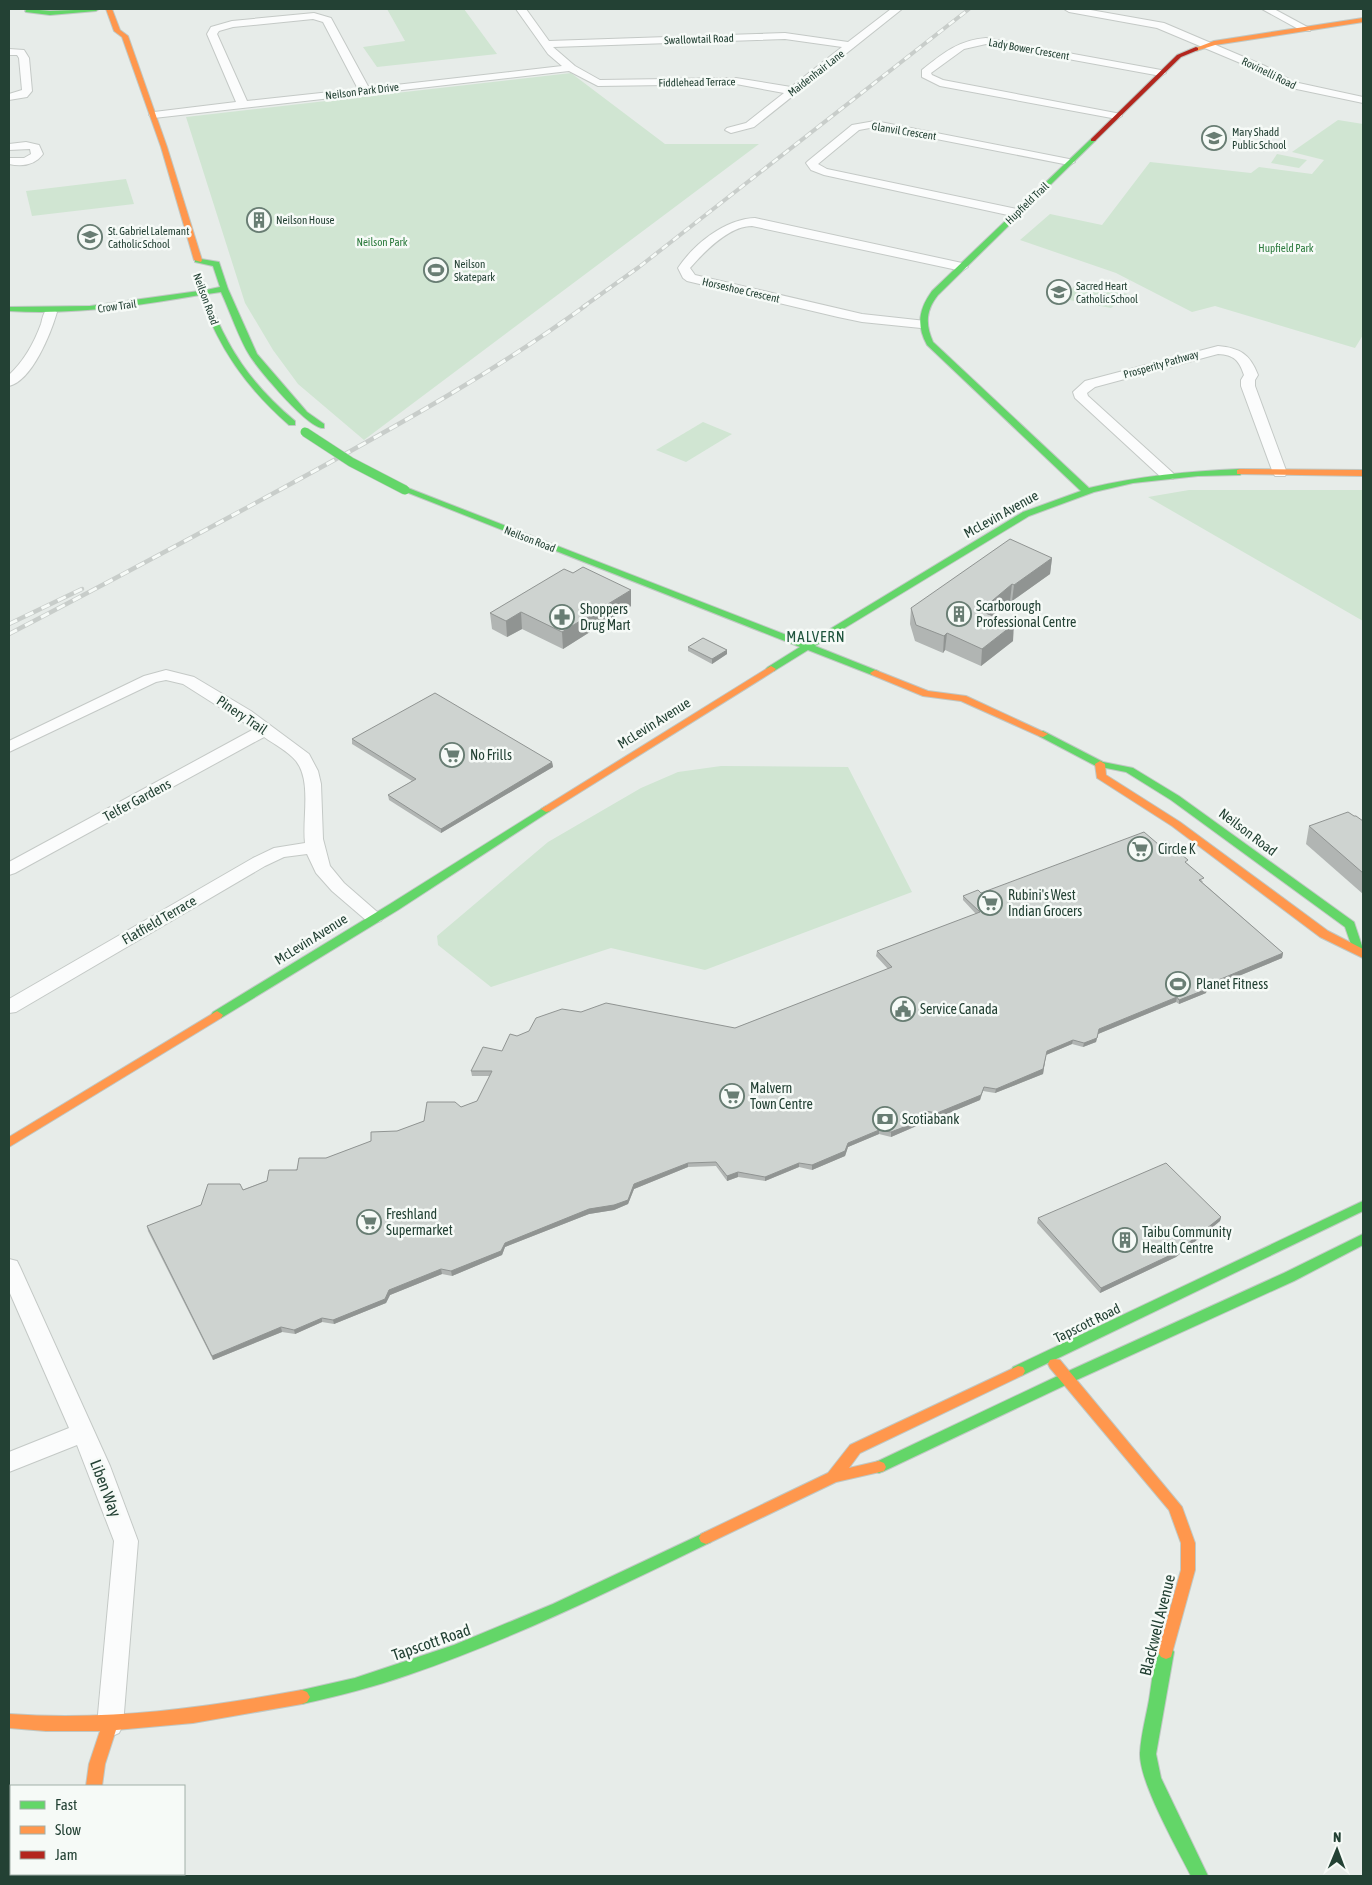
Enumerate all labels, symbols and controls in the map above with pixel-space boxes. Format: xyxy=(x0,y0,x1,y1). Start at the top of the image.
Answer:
street label: Swallowtail Road xyxy=(664,32,734,46)
street label: Lady Bower Crescent xyxy=(988,36,1070,62)
street label: Maidenhair Lane xyxy=(786,47,846,99)
street label: Rovinelli Road xyxy=(1240,55,1298,91)
street label: Fiddlehead Terrace xyxy=(658,75,736,89)
street label: Neilson Park Drive xyxy=(325,81,399,101)
street label: Glanvil Crescent xyxy=(871,120,937,142)
school or university icon: Mary Shadd Public School xyxy=(1201,125,1227,151)
place label: Mary Shadd Public School xyxy=(1232,126,1286,151)
street label: Hupfield Trail xyxy=(1003,180,1051,226)
building icon: Neilson House xyxy=(246,207,272,233)
place label: Neilson House xyxy=(276,214,335,226)
school or university icon: St. Gabriel Lalemant Catholic School xyxy=(77,224,103,250)
place label: St. Gabriel Lalemant Catholic School xyxy=(108,225,189,250)
park label: Neilson Park xyxy=(356,236,408,248)
park label: Hupfield Park xyxy=(1258,242,1314,254)
sports icon: Neilson Skatepark xyxy=(423,257,449,283)
place label: Neilson Skatepark xyxy=(454,258,495,283)
street label: Neilson Road xyxy=(191,272,221,326)
street label: Horseshoe Crescent xyxy=(701,275,781,305)
school or university icon: Sacred Heart Catholic School xyxy=(1046,279,1072,305)
place label: Sacred Heart Catholic School xyxy=(1076,280,1138,305)
street label: Crow Trail xyxy=(97,297,137,315)
street label: Prosperity Pathway xyxy=(1122,347,1200,380)
street label: McLevin Avenue xyxy=(961,487,1041,541)
street label: Neilson Road xyxy=(503,524,557,554)
place label: Scarborough Professional Centre xyxy=(976,598,1076,630)
place label: Shoppers Drug Mart xyxy=(580,601,631,633)
building icon: Scarborough Professional Centre xyxy=(946,601,972,627)
pharmacy icon: Shoppers Drug Mart xyxy=(549,604,575,630)
district label: MALVERN xyxy=(786,628,846,645)
street label: Pinery Trail xyxy=(214,692,270,738)
street label: McLevin Avenue xyxy=(615,694,693,752)
supermarket icon: No Frills xyxy=(439,742,465,768)
place label: No Frills xyxy=(470,747,512,763)
street label: Telfer Gardens xyxy=(100,775,174,825)
street label: Neilson Road xyxy=(1216,805,1280,859)
supermarket icon: Circle K xyxy=(1127,836,1153,862)
place label: Circle K xyxy=(1158,841,1196,857)
place label: Rubini's West Indian Grocers xyxy=(1008,887,1082,919)
supermarket icon: Rubini's West Indian Grocers xyxy=(977,890,1003,916)
street label: Flatfield Terrace xyxy=(119,892,199,948)
street label: McLevin Avenue xyxy=(272,910,350,968)
sports icon: Planet Fitness xyxy=(1165,971,1191,997)
place label: Planet Fitness xyxy=(1196,976,1268,992)
public building icon: Service Canada xyxy=(890,996,916,1022)
place label: Service Canada xyxy=(920,1001,998,1017)
place label: Malvern Town Centre xyxy=(750,1080,813,1112)
supermarket icon: Malvern Town Centre xyxy=(719,1083,745,1109)
bank icon: Scotiabank xyxy=(872,1106,898,1132)
place label: Scotiabank xyxy=(902,1111,960,1127)
place label: Freshland Supermarket xyxy=(386,1206,453,1238)
supermarket icon: Freshland Supermarket xyxy=(356,1209,382,1235)
place label: Taibu Community Health Centre xyxy=(1142,1224,1232,1256)
building icon: Taibu Community Health Centre xyxy=(1112,1227,1138,1253)
street label: Tapscott Road xyxy=(1051,1300,1123,1346)
street label: Liben Way xyxy=(86,1457,125,1520)
street label: Blackwell Avenue xyxy=(1136,1572,1178,1678)
street label: Tapscott Road xyxy=(389,1620,473,1665)
legend xyxy=(10,1785,185,1875)
text: Fast xyxy=(55,1796,77,1813)
text: Slow xyxy=(55,1821,81,1838)
north arrow xyxy=(1312,1825,1362,1875)
text: N xyxy=(1333,1829,1341,1845)
text: Jam xyxy=(55,1846,78,1863)

